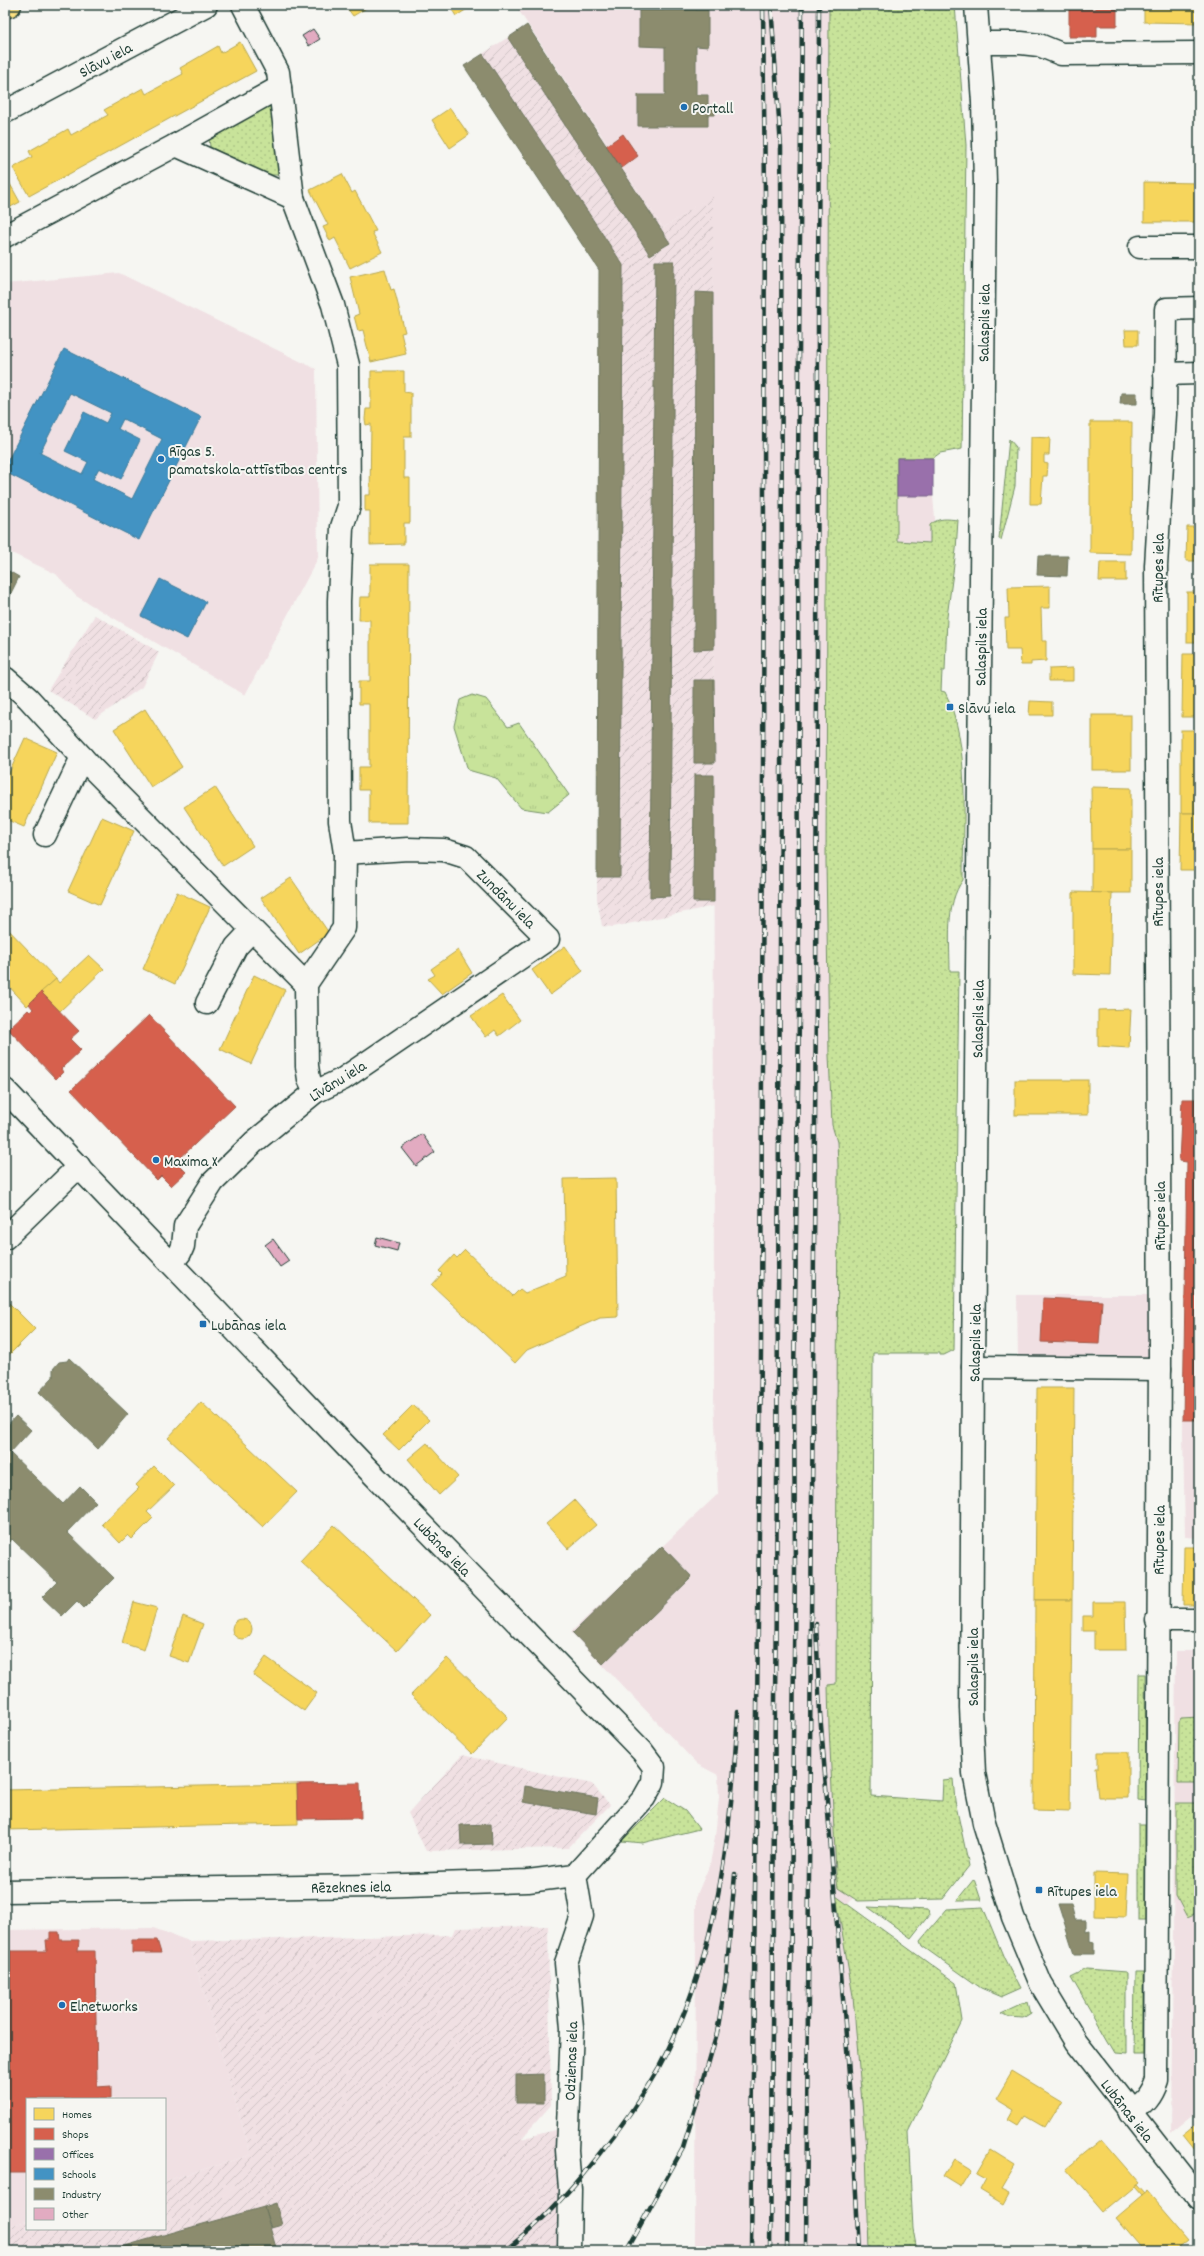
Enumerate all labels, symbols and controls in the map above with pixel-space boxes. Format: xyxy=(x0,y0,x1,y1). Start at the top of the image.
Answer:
street label: Slāvu iela xyxy=(75,37,137,85)
place label: Portall xyxy=(692,98,734,121)
marker: Portall xyxy=(679,102,689,112)
street label: Salaspils iela xyxy=(973,283,998,362)
place label: Rīgas 5. pamatskola-attīstības centrs xyxy=(169,441,348,482)
marker: Rīgas 5. pamatskola-attīstības centrs xyxy=(156,454,166,464)
street label: Rītupes iela xyxy=(1147,533,1172,603)
street label: Salaspils iela xyxy=(970,607,995,686)
place label: Slāvu iela xyxy=(958,698,1016,721)
marker: Slāvu iela xyxy=(945,702,955,712)
street label: Rītupes iela xyxy=(1148,857,1171,927)
street label: Zundānu iela xyxy=(470,865,541,935)
street label: Salaspils iela xyxy=(967,979,992,1058)
street label: Līvānu iela xyxy=(305,1055,372,1109)
place label: Maxima X xyxy=(164,1151,218,1174)
marker: Maxima X xyxy=(151,1155,161,1165)
street label: Rītupes iela xyxy=(1150,1181,1173,1251)
street label: Salaspils iela xyxy=(964,1303,989,1382)
place label: Lubānas iela xyxy=(211,1315,286,1338)
marker: Lubānas iela xyxy=(198,1319,208,1329)
street label: Rītupes iela xyxy=(1148,1505,1173,1575)
street label: Lubānas iela xyxy=(407,1513,476,1583)
street label: Salaspils iela xyxy=(963,1627,986,1706)
street label: Rēzeknes iela xyxy=(311,1876,392,1901)
place label: Rītupes iela xyxy=(1047,1881,1117,1904)
marker: Rītupes iela xyxy=(1034,1885,1044,1895)
place label: Elnetworks xyxy=(70,1996,138,2019)
marker: Elnetworks xyxy=(57,2000,67,2010)
street label: Odzienas iela xyxy=(560,2021,585,2101)
street label: Lubānas iela xyxy=(1094,2075,1158,2149)
legend xyxy=(26,2098,166,2230)
text: Homes xyxy=(62,2107,92,2124)
text: Shops xyxy=(62,2127,89,2144)
text: Offices xyxy=(62,2147,94,2164)
text: Schools xyxy=(62,2167,96,2184)
text: Industry xyxy=(62,2187,102,2204)
text: Other xyxy=(62,2207,89,2224)

